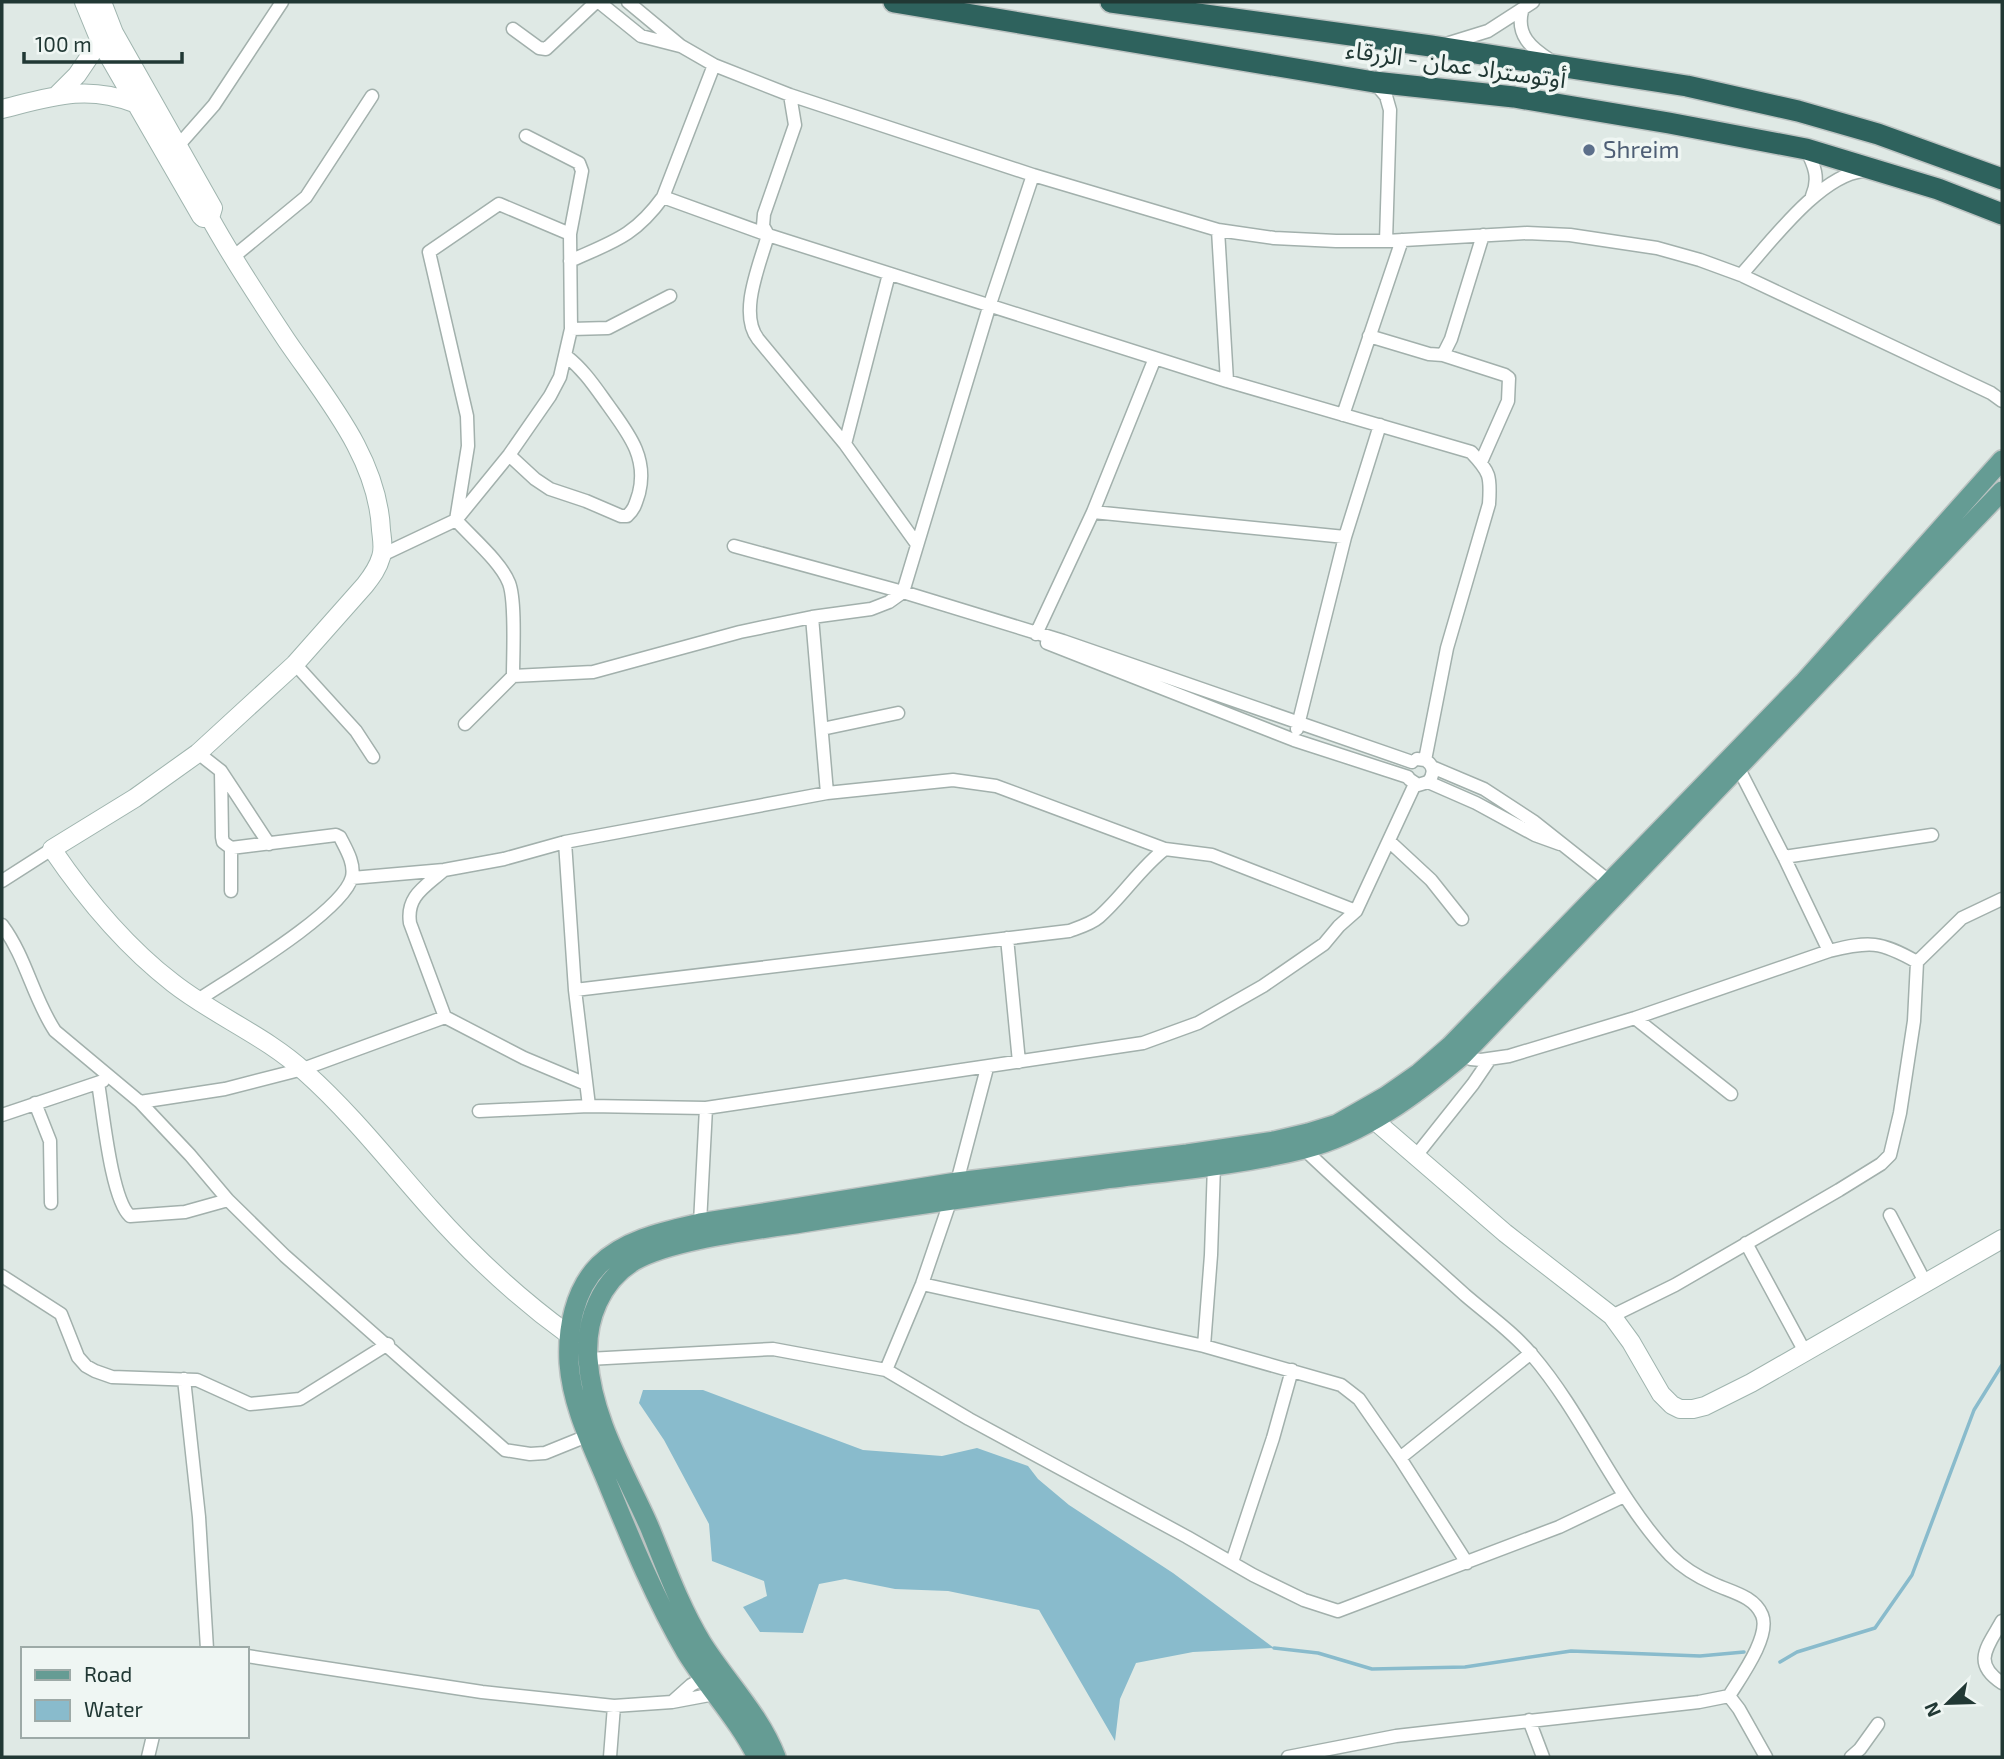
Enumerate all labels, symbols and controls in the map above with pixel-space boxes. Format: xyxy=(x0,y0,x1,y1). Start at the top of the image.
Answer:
scale bar xyxy=(24,21,182,65)
text: 100 m xyxy=(35,31,92,56)
street label: أوتوستراد عمان - الزرقاء xyxy=(1344,34,1568,94)
place label: Shreim xyxy=(1603,134,1680,163)
marker: Shreim xyxy=(1581,142,1597,158)
legend xyxy=(21,1647,248,1738)
text: Road xyxy=(84,1661,132,1686)
north arrow xyxy=(1913,1668,1983,1738)
text: Water xyxy=(84,1696,143,1721)
text: N xyxy=(1919,1699,1945,1721)

